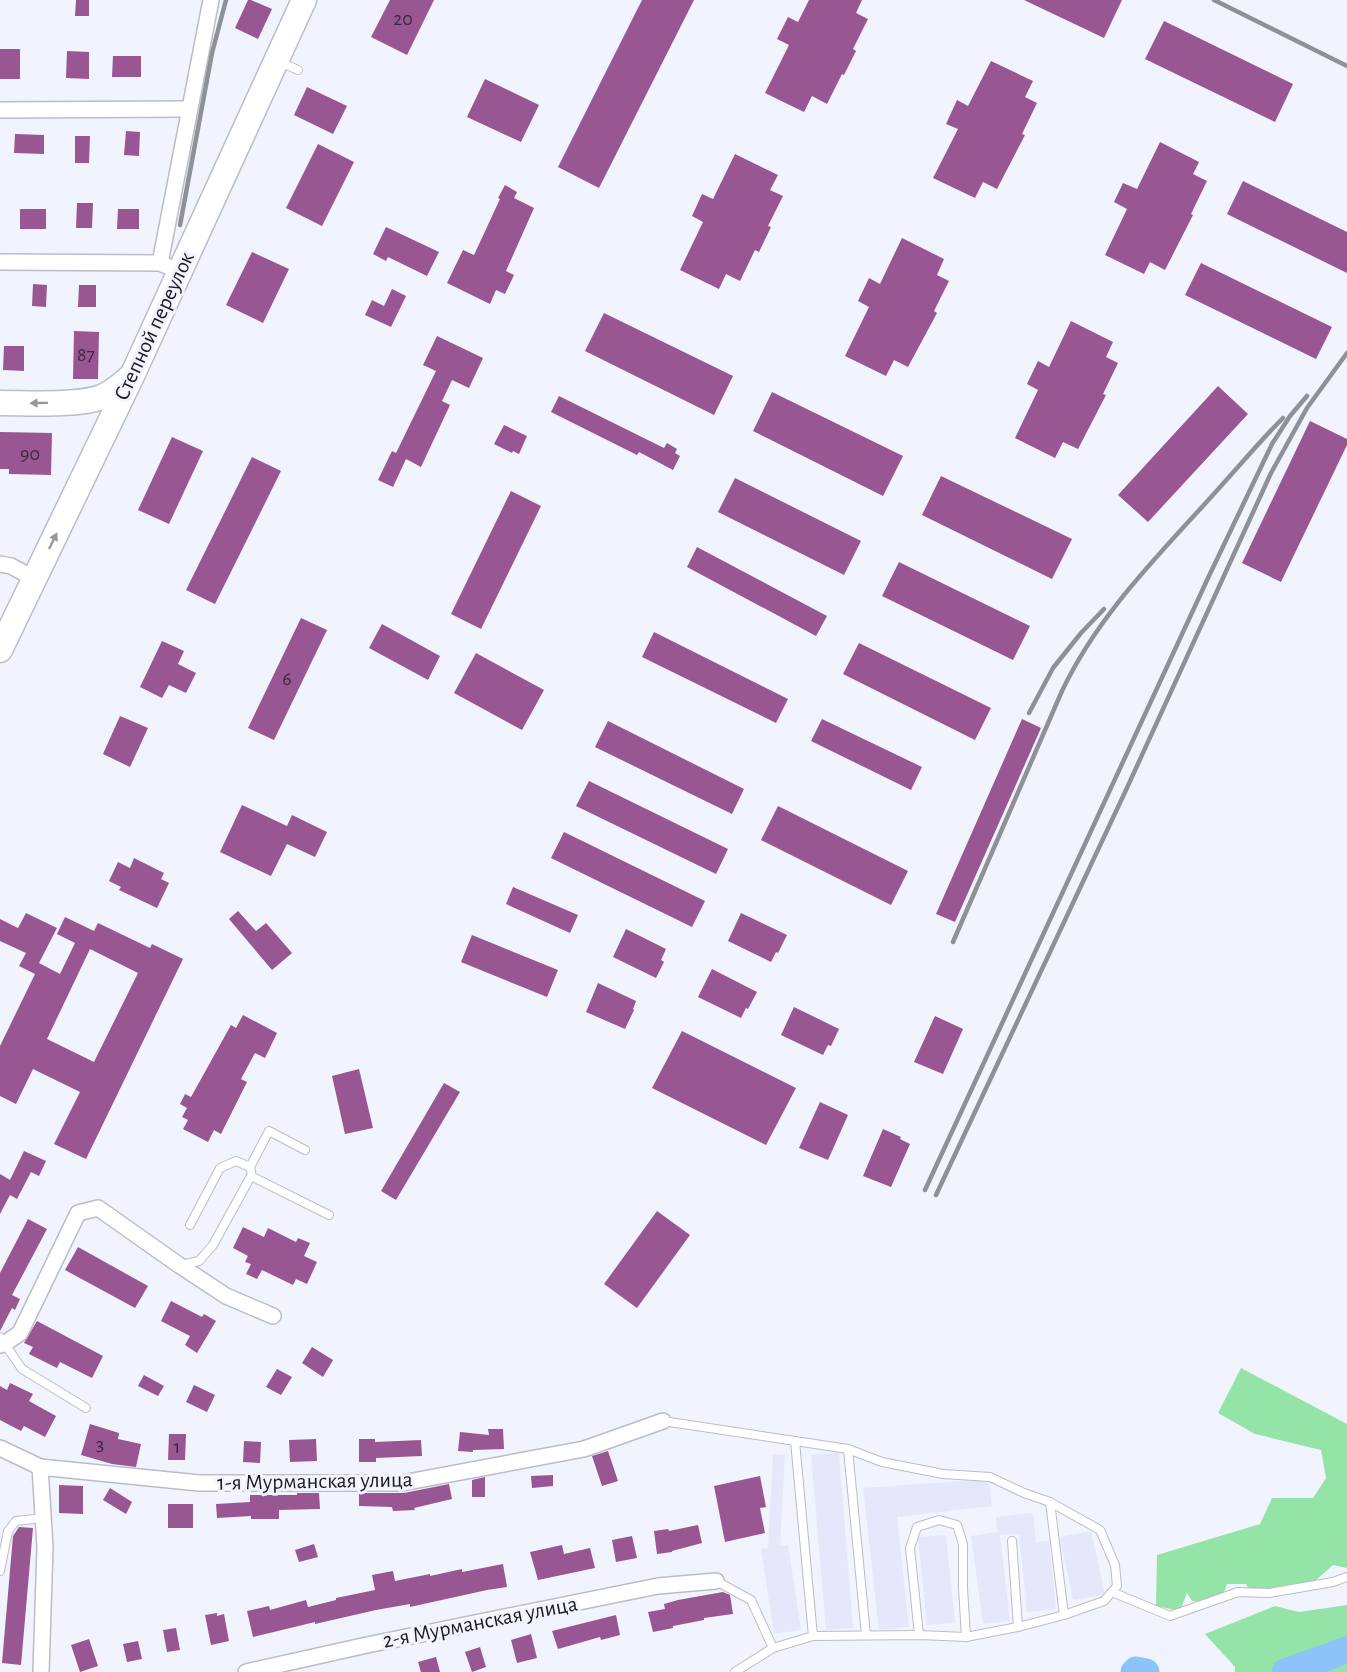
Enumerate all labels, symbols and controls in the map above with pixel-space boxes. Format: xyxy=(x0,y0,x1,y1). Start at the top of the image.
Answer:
house number: 20 xyxy=(393,9,413,29)
street label: Степной переулок xyxy=(110,248,198,404)
house number: 87 xyxy=(77,345,95,365)
one-way arrow xyxy=(29,398,48,407)
house number: 90 xyxy=(20,444,40,464)
one-way arrow xyxy=(49,532,58,549)
house number: 6 xyxy=(282,669,292,689)
house number: 3 xyxy=(96,1434,104,1454)
house number: 1 xyxy=(174,1437,180,1457)
street label: 1-я Мурманская улица xyxy=(217,1468,413,1494)
street label: 2-я Мурманская улица xyxy=(381,1592,579,1652)

